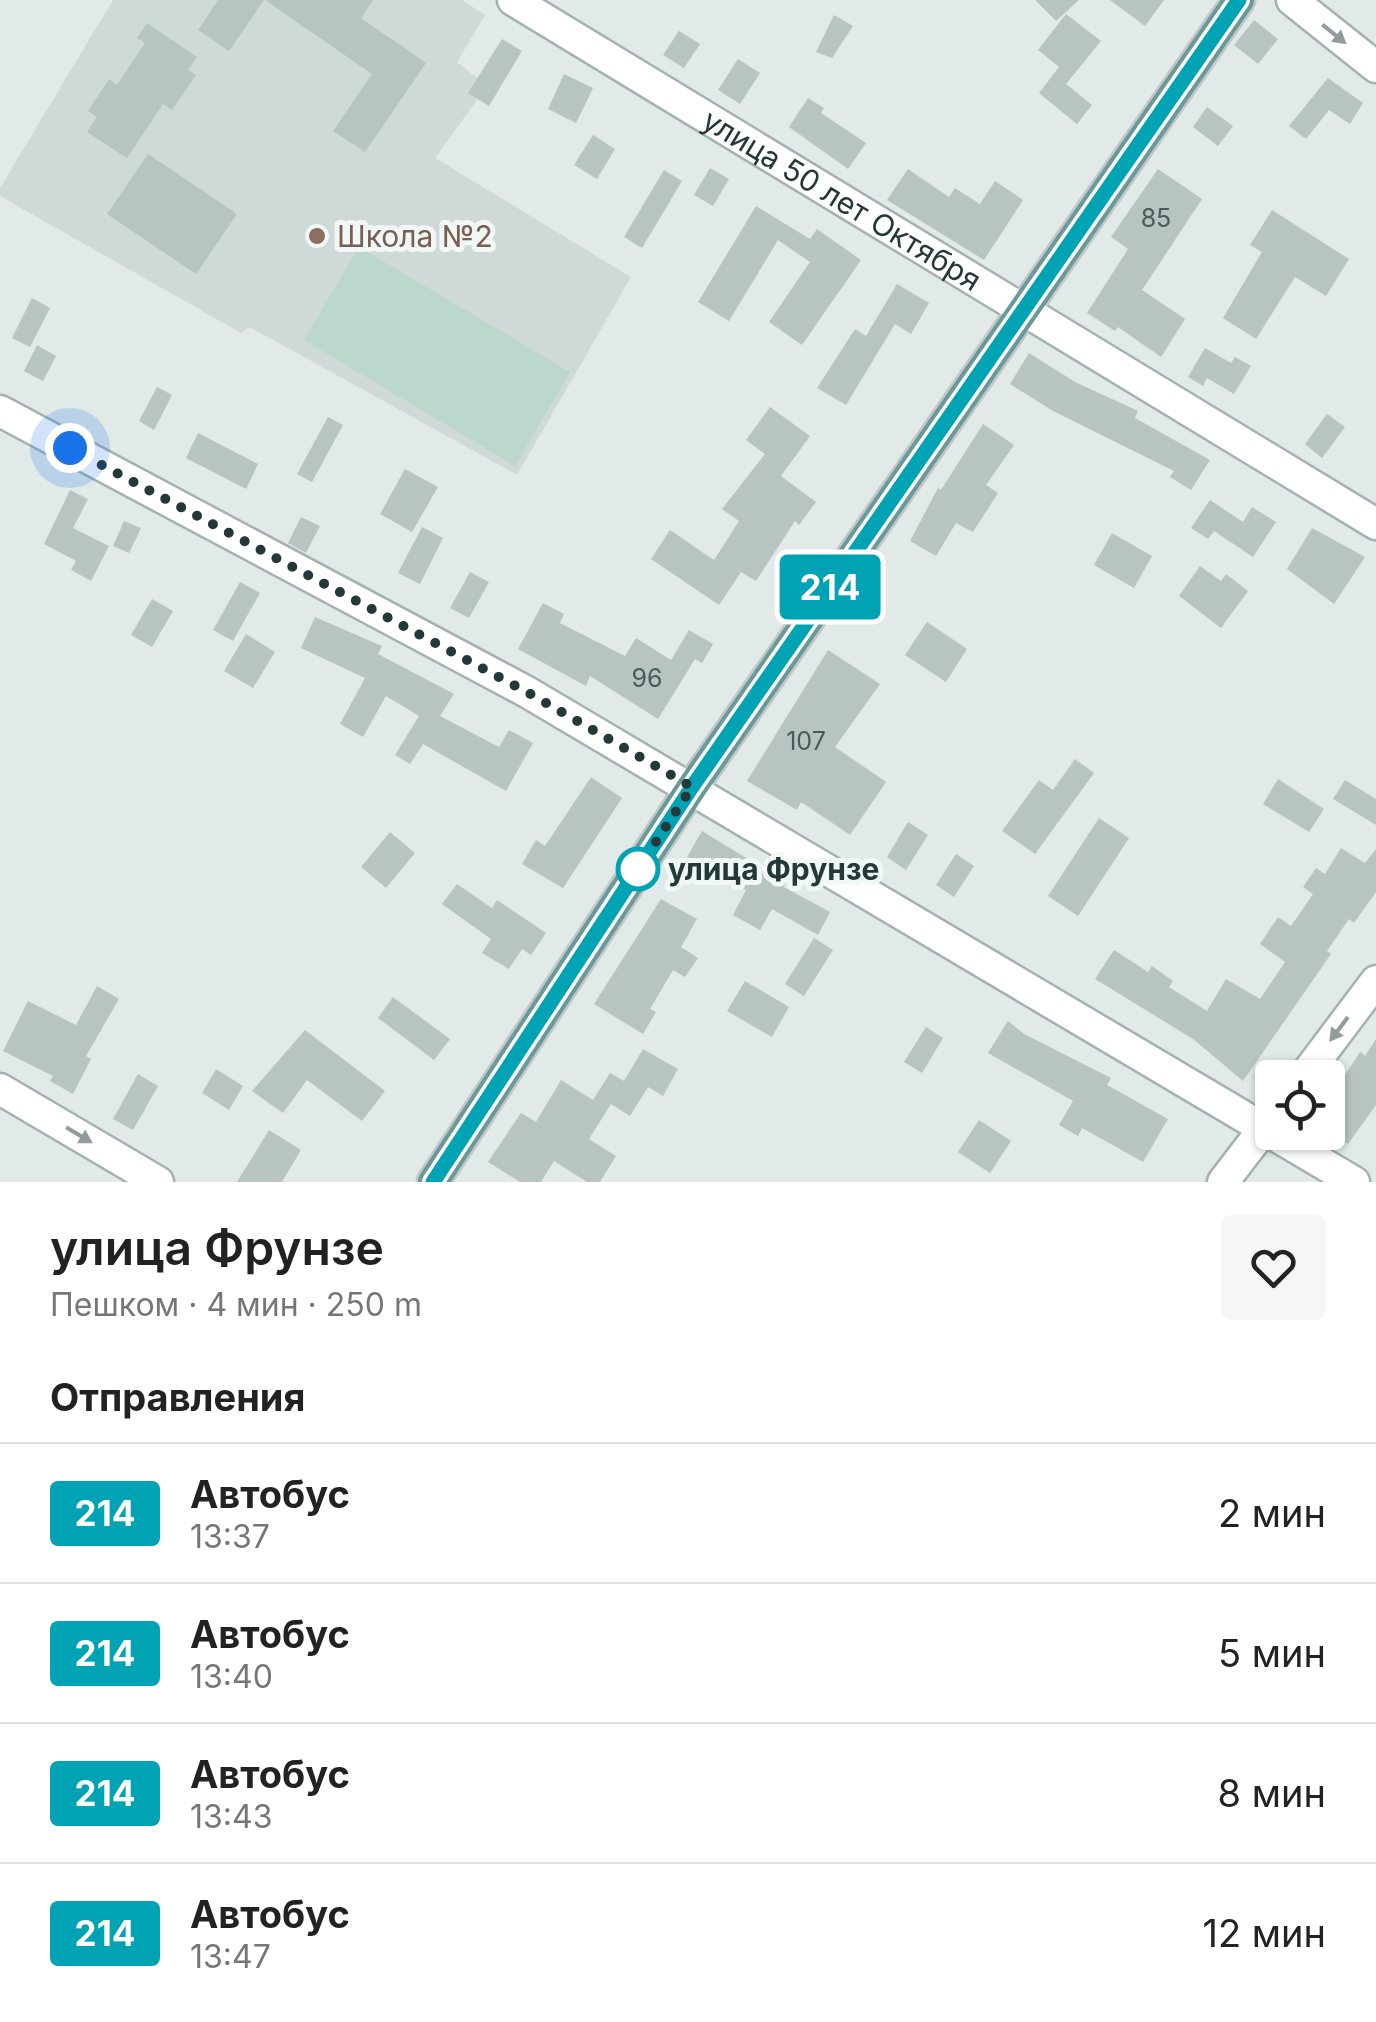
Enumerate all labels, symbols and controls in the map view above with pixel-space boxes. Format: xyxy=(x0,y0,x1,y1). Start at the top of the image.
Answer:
one-way arrow xyxy=(1320,23,1346,44)
street label: улица 50 лет Октября xyxy=(696,102,988,298)
house number: 85 xyxy=(1141,203,1171,233)
place label: Школа №2 xyxy=(337,218,493,254)
marker: Школа №2 xyxy=(306,225,328,247)
your location xyxy=(45,423,95,473)
line badge: 214 xyxy=(772,554,888,620)
text: 214 xyxy=(800,566,860,608)
house number: 96 xyxy=(631,663,663,693)
house number: 107 xyxy=(786,726,826,756)
marker: улица Фрунзе xyxy=(617,848,659,890)
place label: улица Фрунзе xyxy=(668,851,879,887)
one-way arrow xyxy=(1330,1016,1350,1042)
map controls xyxy=(1255,1060,1345,1150)
button: locate xyxy=(1255,1060,1345,1150)
one-way arrow xyxy=(65,1126,93,1143)
button: heart xyxy=(1221,1215,1326,1320)
text: улица Фрунзе xyxy=(50,1218,384,1277)
text: Пешком · 4 мин · 250 m xyxy=(50,1285,422,1324)
text: Отправления xyxy=(50,1374,305,1420)
text: Автобус xyxy=(190,1471,350,1517)
text: 2 мин xyxy=(1218,1490,1326,1536)
text: 214 xyxy=(75,1492,135,1534)
text: 13:37 xyxy=(190,1517,270,1556)
text: Автобус xyxy=(190,1611,350,1657)
text: 5 мин xyxy=(1218,1630,1326,1676)
text: 214 xyxy=(75,1632,135,1674)
text: 13:40 xyxy=(190,1657,273,1696)
text: Автобус xyxy=(190,1751,350,1797)
text: 8 мин xyxy=(1218,1770,1326,1816)
text: 214 xyxy=(75,1772,135,1814)
text: 13:43 xyxy=(190,1797,272,1836)
text: Автобус xyxy=(190,1891,350,1937)
text: 12 мин xyxy=(1202,1910,1326,1956)
text: 214 xyxy=(75,1912,135,1954)
text: 13:47 xyxy=(190,1937,271,1976)

